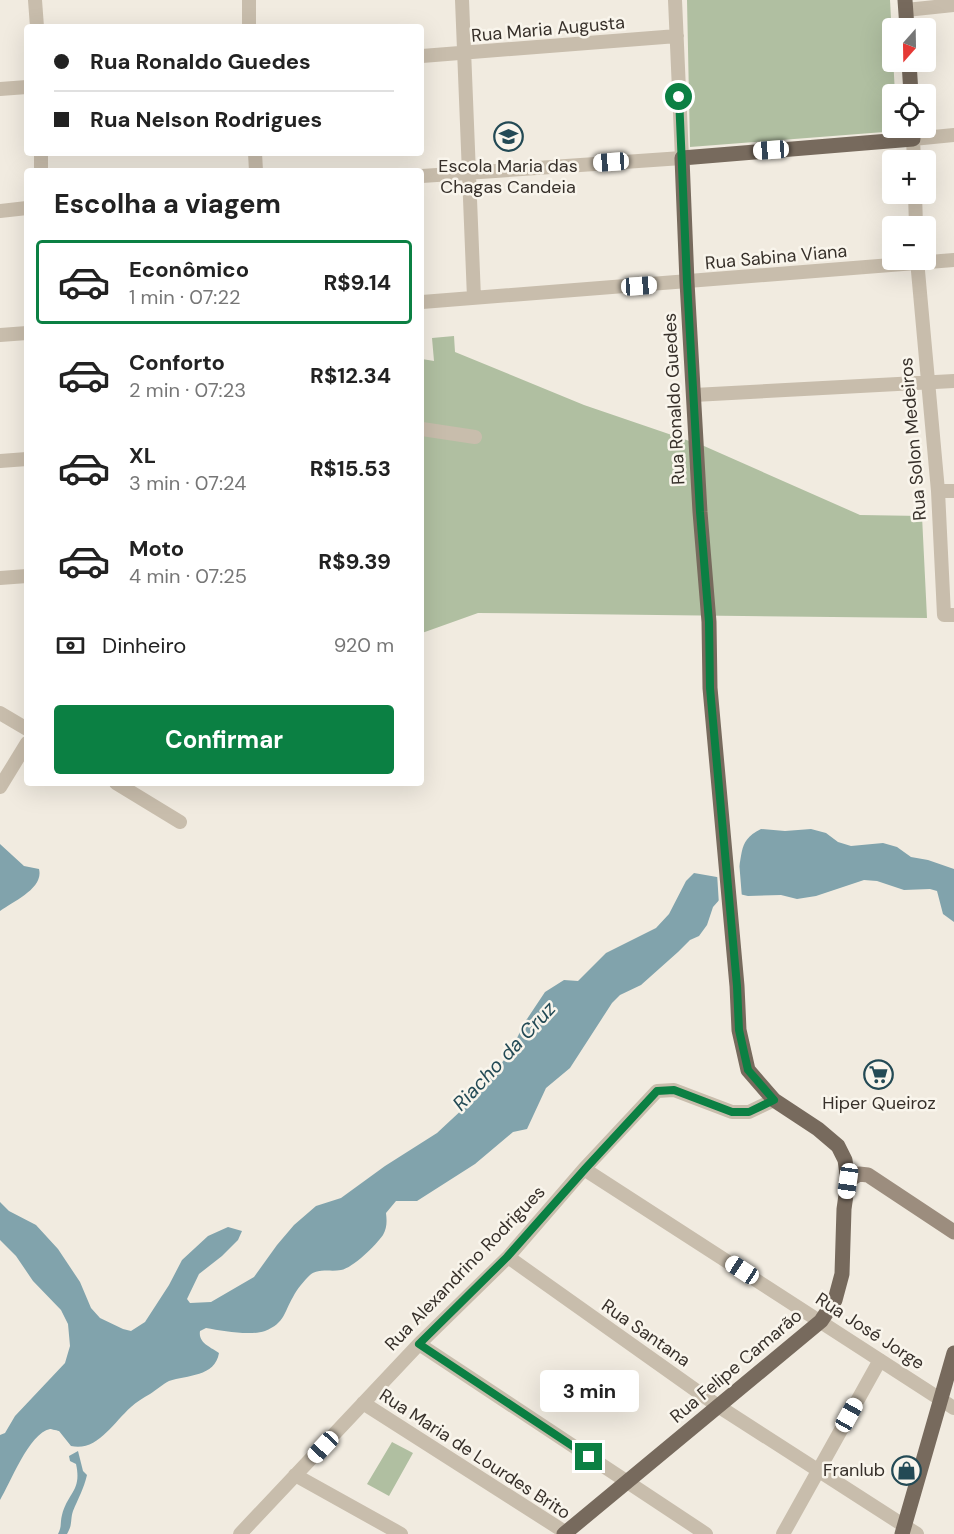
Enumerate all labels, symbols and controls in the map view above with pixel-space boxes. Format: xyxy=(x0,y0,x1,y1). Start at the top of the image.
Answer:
street label: Rua Maria Augusta xyxy=(470,10,626,48)
north arrow xyxy=(882,18,936,72)
map controls xyxy=(882,18,936,270)
text: Rua Ronaldo Guedes xyxy=(90,47,311,76)
route start xyxy=(665,83,692,110)
button: locate xyxy=(882,84,936,138)
text: Rua Nelson Rodrigues xyxy=(90,105,322,134)
school or university icon: Escola Maria das Chagas Candeia xyxy=(492,121,524,153)
car xyxy=(752,140,790,160)
button: + xyxy=(882,150,936,204)
car xyxy=(592,152,630,172)
place label: Escola Maria das Chagas Candeia xyxy=(438,154,578,199)
text: Escolha a viagem xyxy=(54,186,281,221)
button: − xyxy=(882,216,936,270)
street label: Rua Sabina Viana xyxy=(704,239,848,275)
icon: car xyxy=(57,255,111,309)
text: Econômico xyxy=(129,255,249,284)
text: R$9.14 xyxy=(323,268,391,297)
car xyxy=(620,276,658,296)
text: 1 min · 07:22 xyxy=(129,284,240,310)
street label: Rua Ronaldo Guedes xyxy=(658,312,690,486)
icon: car xyxy=(57,348,111,402)
text: Conforto xyxy=(129,348,225,377)
street label: Rua Solon Medeiros xyxy=(894,356,932,522)
text: R$12.34 xyxy=(310,361,391,390)
text: 2 min · 07:23 xyxy=(129,377,246,403)
icon: car xyxy=(57,441,111,495)
text: XL xyxy=(129,441,156,470)
text: R$15.53 xyxy=(310,454,391,483)
text: 3 min · 07:24 xyxy=(129,470,246,496)
icon: car xyxy=(57,534,111,588)
text: Moto xyxy=(129,534,184,563)
text: R$9.39 xyxy=(318,547,391,576)
text: 4 min · 07:25 xyxy=(129,563,247,589)
icon: cash xyxy=(54,629,87,662)
text: Dinheiro xyxy=(102,631,186,660)
text: 920 m xyxy=(334,632,394,658)
button: Confirmar xyxy=(54,705,394,774)
water label: Riacho da Cruz xyxy=(447,995,562,1116)
supermarket icon: Hiper Queiroz xyxy=(863,1058,895,1090)
place label: Hiper Queiroz xyxy=(822,1091,936,1115)
car xyxy=(837,1162,859,1200)
street label: Rua Alexandrino Rodrigues xyxy=(380,1180,550,1356)
car xyxy=(722,1253,762,1287)
street label: Rua José Jorge xyxy=(811,1287,929,1375)
street label: Rua Santana xyxy=(597,1294,695,1372)
street label: Rua Felipe Camarão xyxy=(665,1304,807,1428)
callout: 3 min xyxy=(540,1370,638,1412)
text: 3 min xyxy=(563,1378,616,1404)
street label: Rua Maria de Lourdes Brito xyxy=(375,1383,575,1525)
car xyxy=(832,1395,866,1435)
car xyxy=(304,1428,342,1466)
route end xyxy=(575,1443,602,1470)
shop icon: Franlub xyxy=(890,1454,922,1486)
place label: Franlub xyxy=(823,1458,885,1482)

